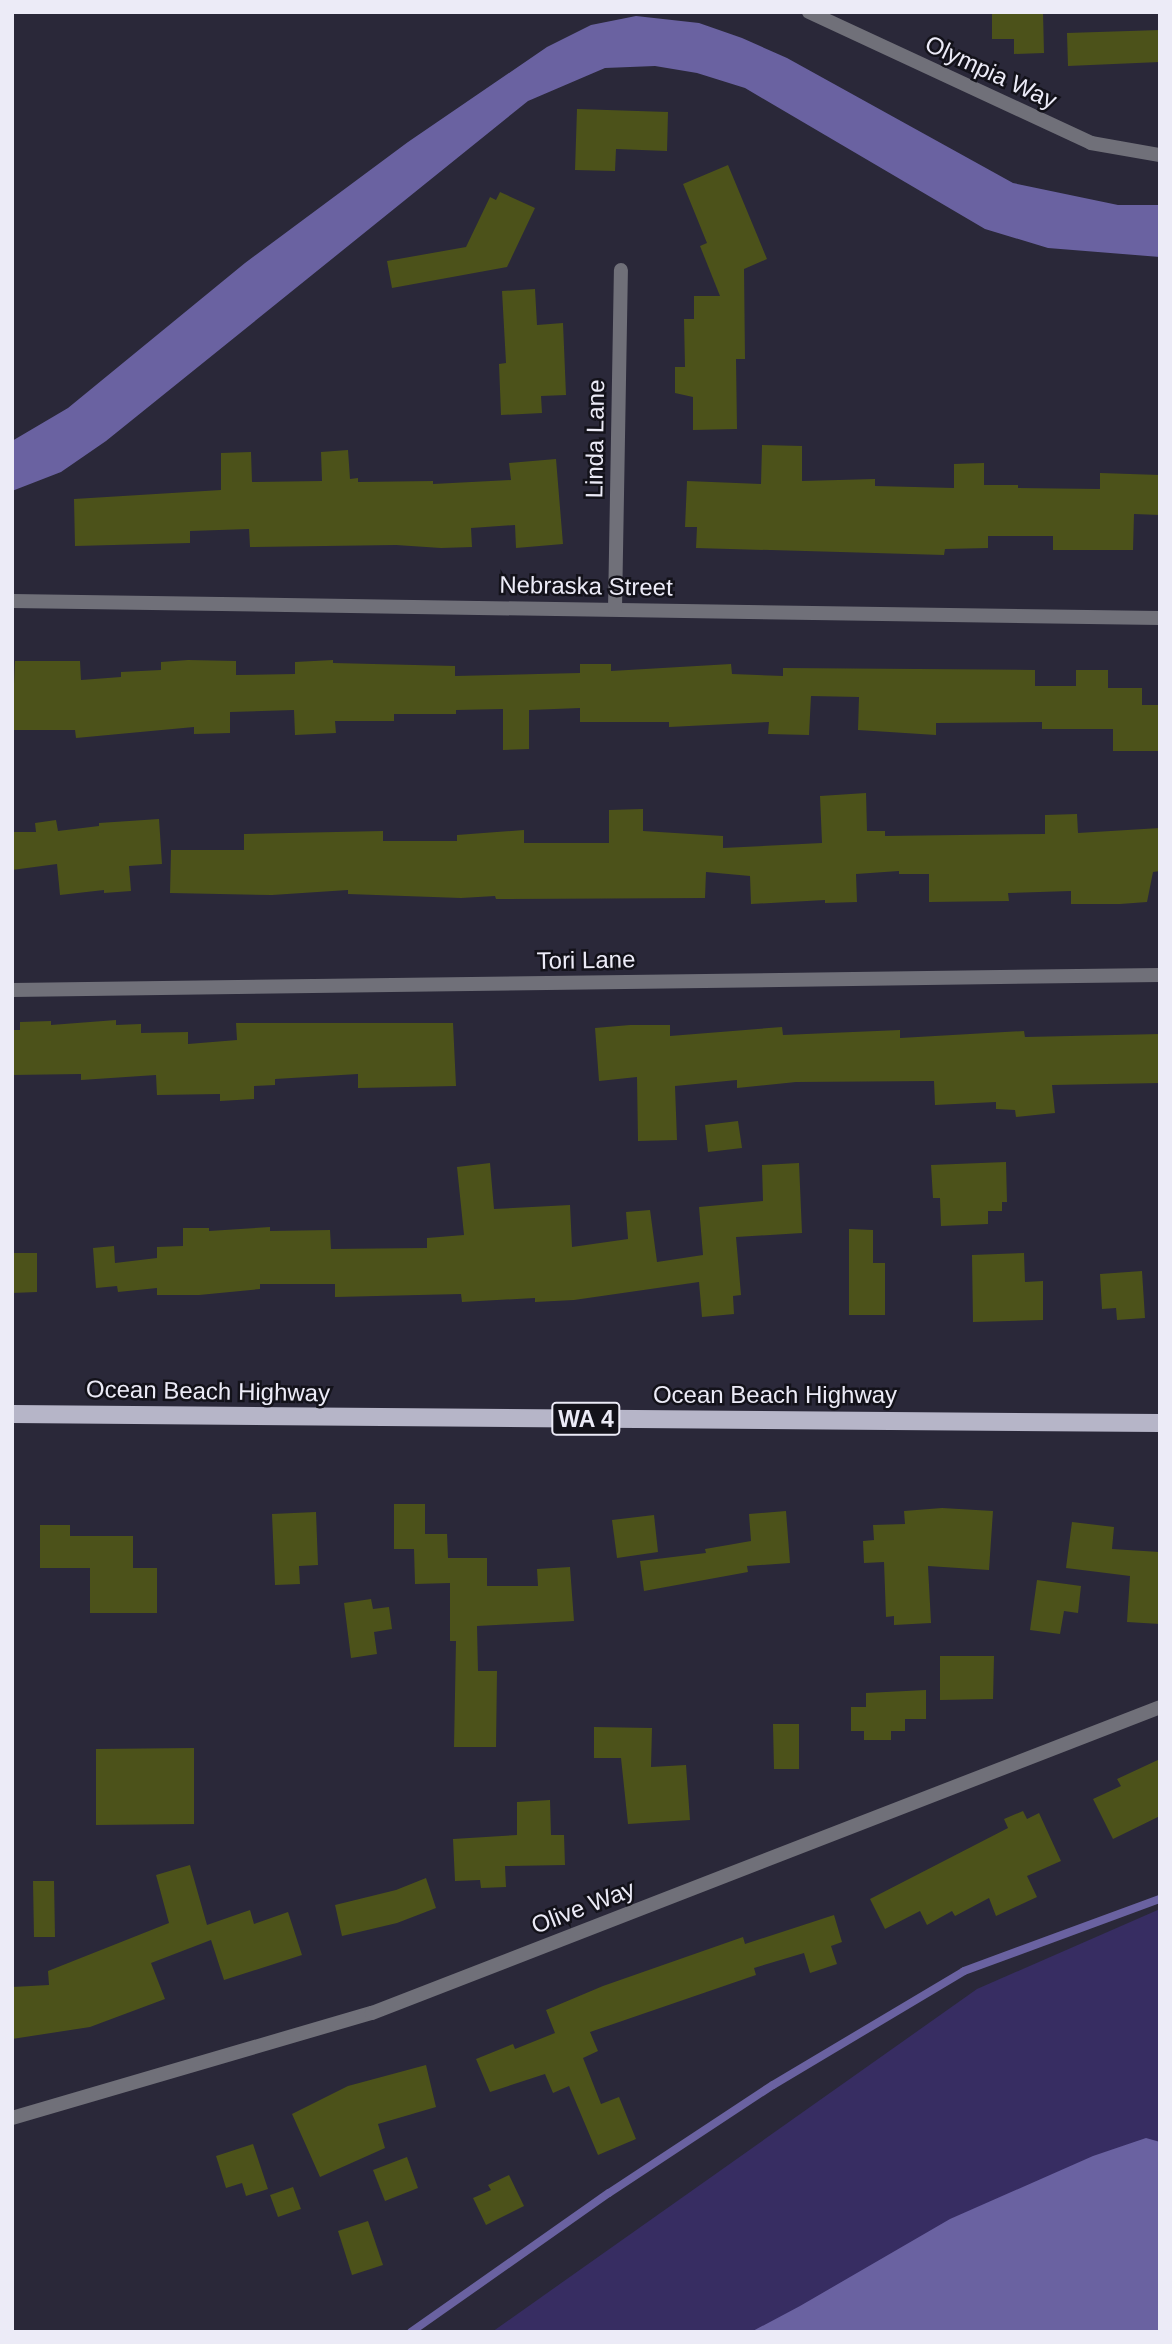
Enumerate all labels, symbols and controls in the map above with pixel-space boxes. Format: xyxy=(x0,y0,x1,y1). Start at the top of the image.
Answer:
street label: Olympia Way xyxy=(921,29,1061,115)
street label: Linda Lane xyxy=(580,379,610,499)
street label: Nebraska Street xyxy=(499,570,673,602)
street label: Tori Lane xyxy=(536,945,636,975)
street label: Ocean Beach Highway xyxy=(86,1374,330,1408)
street label: Ocean Beach Highway xyxy=(653,1381,897,1409)
road number: WA 4 xyxy=(549,1400,623,1438)
street label: Olive Way xyxy=(527,1874,639,1940)

